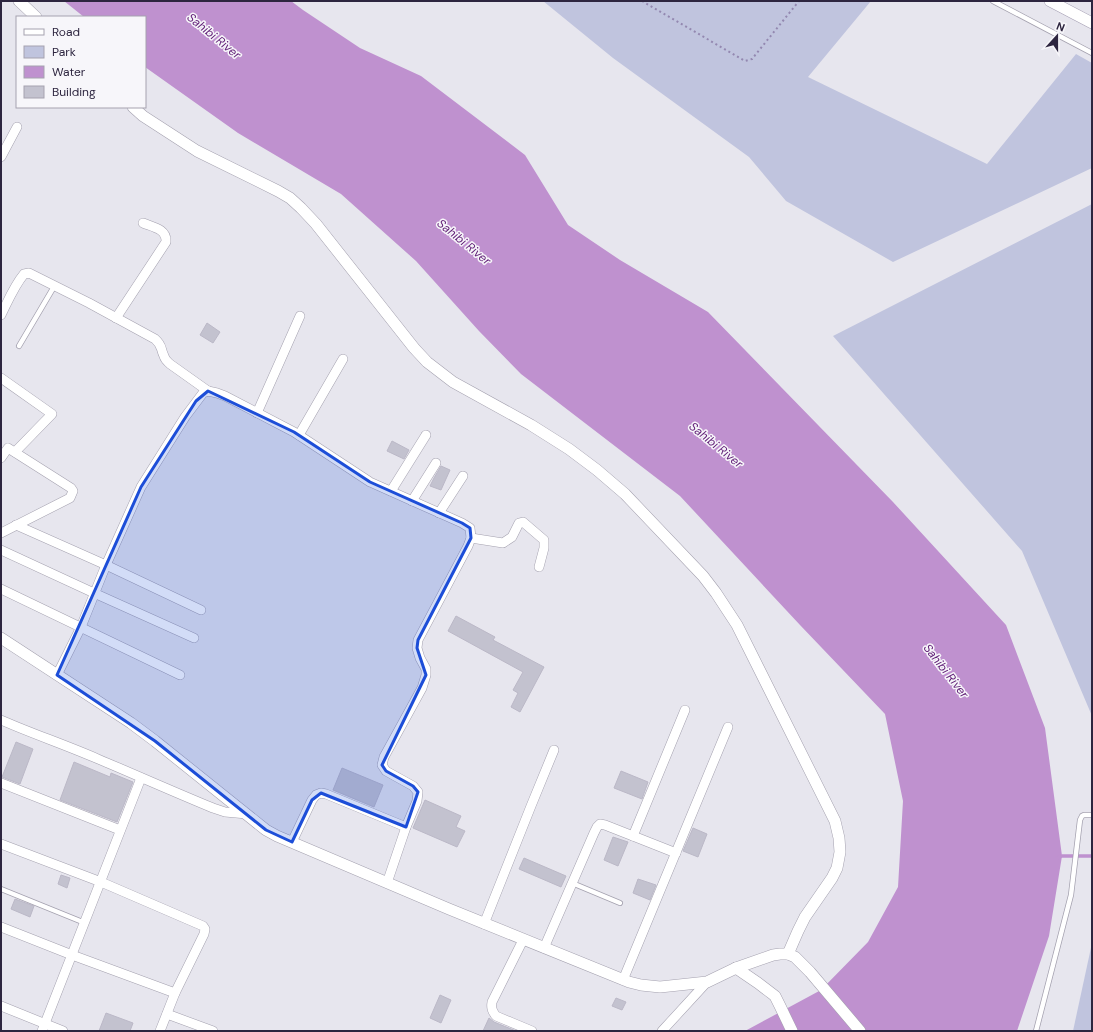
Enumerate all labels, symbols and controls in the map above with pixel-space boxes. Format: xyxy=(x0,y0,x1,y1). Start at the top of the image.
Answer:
water label: Sahibi River xyxy=(184,9,245,63)
legend xyxy=(16,16,146,108)
north arrow xyxy=(1037,16,1077,56)
text: N xyxy=(1054,19,1067,35)
text: Road xyxy=(52,24,80,40)
text: Park xyxy=(52,44,76,60)
text: Water xyxy=(52,64,86,80)
text: Building xyxy=(52,84,96,100)
water label: Sahibi River xyxy=(434,215,495,269)
water label: Sahibi River xyxy=(686,418,747,472)
water label: Sahibi River xyxy=(920,641,973,702)

